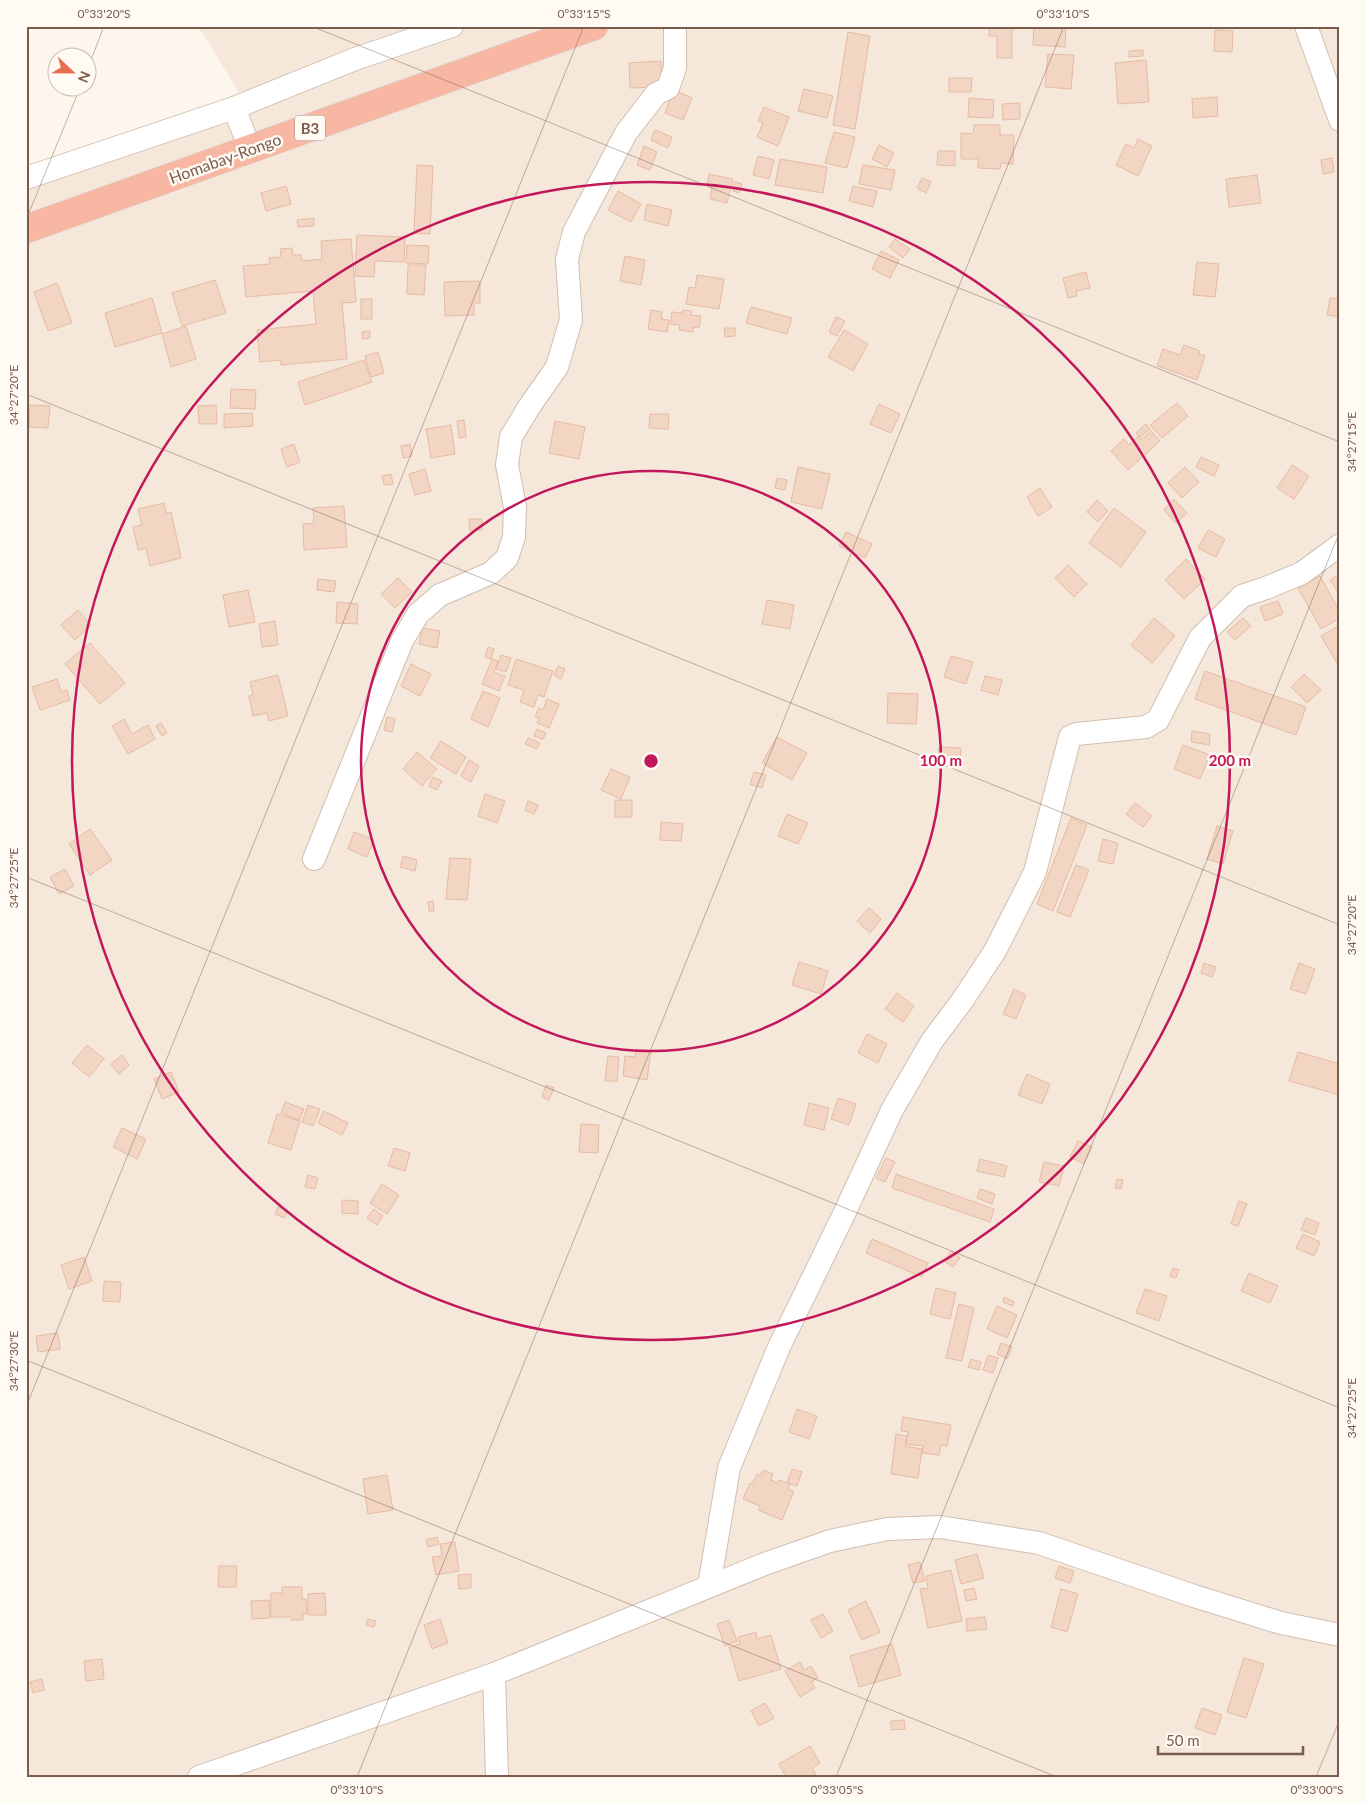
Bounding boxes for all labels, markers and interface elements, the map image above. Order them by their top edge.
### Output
text: 0°33'20"S [77,6,131,21]
text: 0°33'15"S [557,6,611,21]
text: 0°33'10"S [1036,6,1090,21]
north arrow [48,48,98,98]
text: N [75,69,94,85]
road number: B3 [295,116,325,140]
street label: Homabay-Rongo [166,129,284,187]
text: 34°27'20"E [6,365,21,425]
text: 34°27'15"E [1344,412,1359,472]
text: 100 m [920,751,962,769]
text: 200 m [1209,751,1251,769]
centre of rings [642,752,660,770]
text: 34°27'25"E [6,848,21,908]
text: 34°27'20"E [1344,895,1359,955]
text: 34°27'30"E [6,1331,21,1391]
text: 34°27'25"E [1344,1378,1359,1438]
scale bar [1158,1723,1304,1755]
text: 50 m [1166,1731,1200,1749]
text: 0°33'10"S [330,1782,384,1797]
text: 0°33'05"S [810,1782,864,1797]
text: 0°33'00"S [1290,1782,1344,1797]

